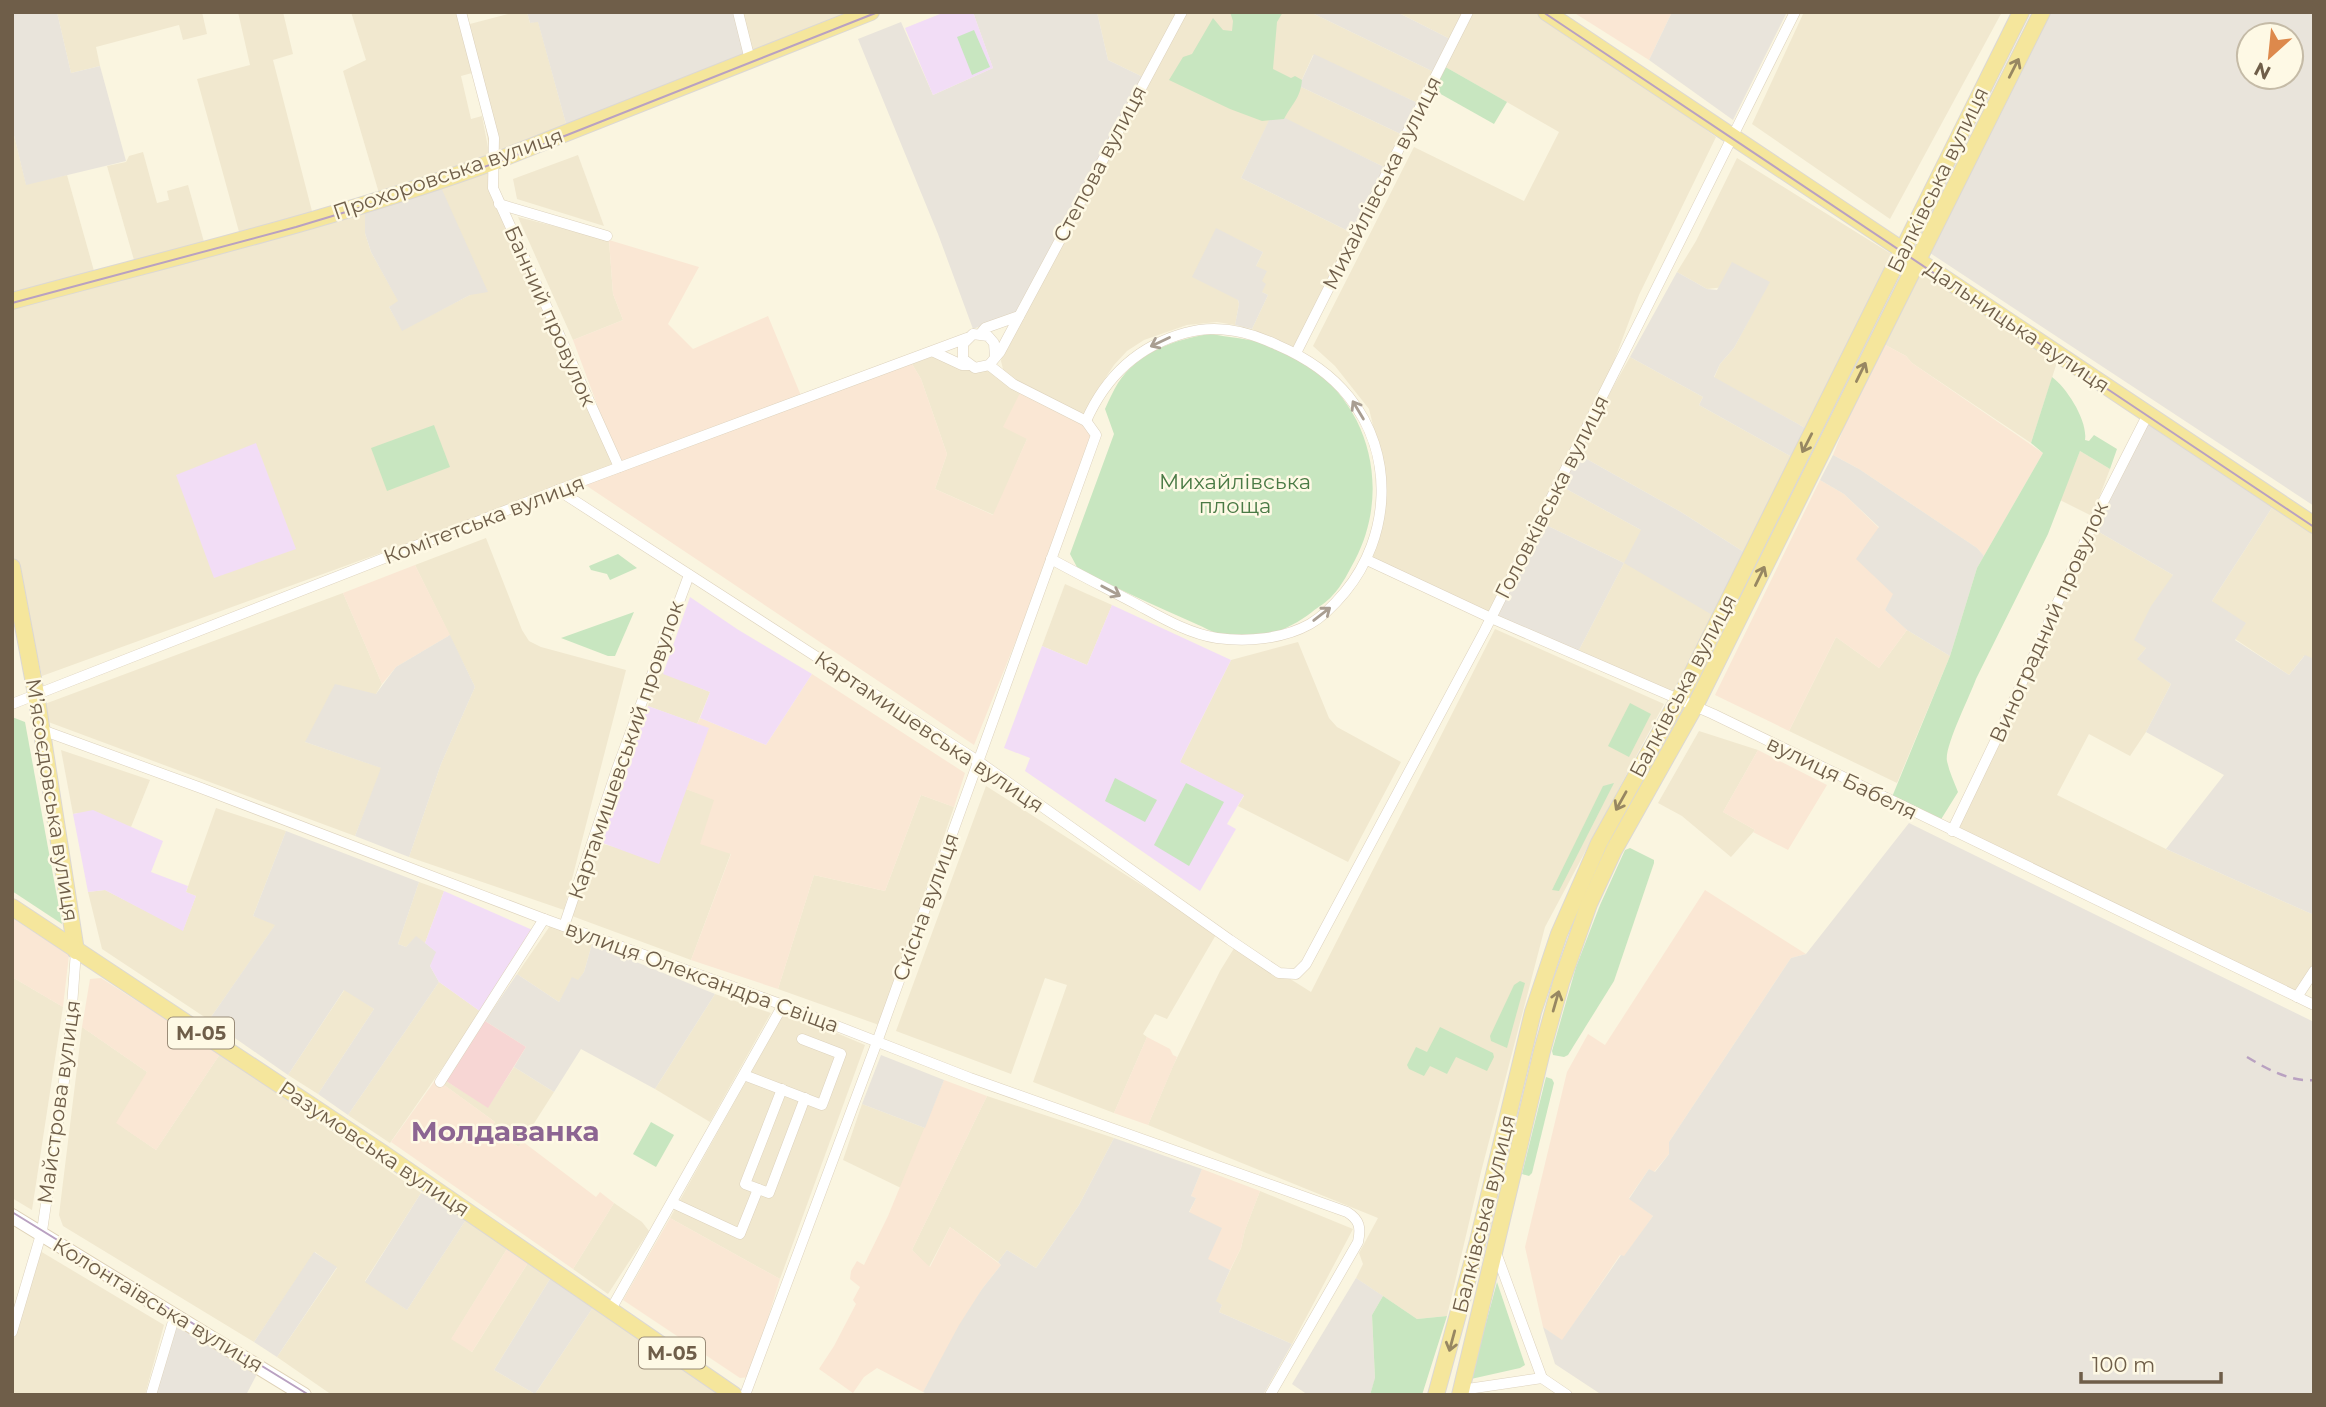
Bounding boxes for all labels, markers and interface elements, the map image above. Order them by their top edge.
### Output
north arrow [2235,21,2305,91]
text: N [2250,57,2275,84]
one-way arrow [2008,58,2022,79]
street label: Михайлівська вулиця [1317,72,1446,294]
street label: Степова вулиця [1048,81,1151,246]
street label: Балківська вулиця [1882,83,1993,277]
street label: Прохоровська вулиця [330,122,566,225]
street label: Банний провулок [499,222,602,410]
street label: Дальницька вулиця [1920,255,2114,398]
one-way arrow [1150,336,1172,349]
one-way arrow [1855,362,1869,383]
street label: Головківська вулиця [1489,391,1614,603]
one-way arrow [1350,401,1364,421]
one-way arrow [1800,432,1814,453]
park label: Михайлівська площа [1159,469,1311,518]
street label: Комітетська вулиця [380,470,588,569]
street label: Виноградний провулок [1984,497,2113,746]
one-way arrow [1753,566,1767,587]
one-way arrow [1100,585,1121,598]
street label: Балківська вулиця [1624,590,1741,782]
street label: Картамишевський провулок [563,597,688,902]
one-way arrow [1313,607,1331,622]
street label: Картамишевська вулиця [810,645,1049,818]
street label: Мʼясоєдовська вулиця [21,677,84,923]
street label: вулиця Бабеля [1763,730,1922,825]
one-way arrow [1614,791,1628,811]
street label: Cкісна вулиця [887,830,964,984]
street label: вулиця Олександра Свіща [562,915,842,1038]
one-way arrow [1550,990,1563,1012]
street label: Майстрова вулиця [32,998,85,1205]
road number: М-05 [168,1018,234,1049]
street label: Разумовська вулиця [274,1075,474,1222]
street label: Балківська вулиця [1447,1112,1520,1316]
district label: Молдаванка [411,1114,599,1148]
street label: Колонтаївська вулиця [49,1232,268,1377]
one-way arrow [1445,1329,1458,1352]
road number: М-05 [639,1338,705,1368]
scale bar [2081,1340,2221,1384]
text: 100 m [2092,1352,2155,1377]

